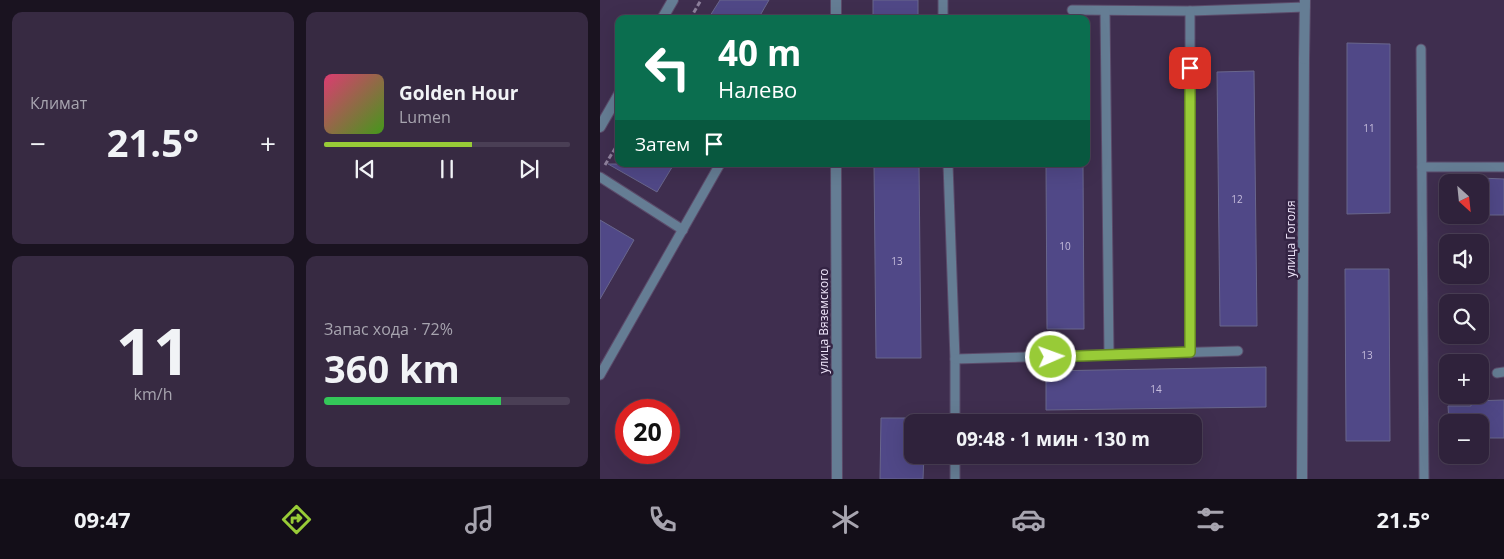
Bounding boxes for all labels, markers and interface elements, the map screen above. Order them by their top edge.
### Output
text: 40 m [718,29,801,76]
icon: left [635,35,700,100]
pin [1169,47,1211,89]
icon: arrive [1176,54,1204,82]
text: Налево [718,74,797,104]
text: Golden Hour [399,80,518,106]
text: Климат [30,92,87,114]
text: Lumen [399,106,451,128]
text: 21.5° [107,116,199,168]
house number: 11 [1363,121,1375,135]
text: − [30,124,46,162]
text: + [260,124,276,162]
icon: arrive [700,130,728,158]
text: Затем [635,131,690,157]
icon: previous [351,155,379,183]
icon: pause [433,155,461,183]
icon: next [515,155,543,183]
north arrow [1439,174,1489,224]
map controls [1439,174,1489,464]
house number: 12 [1231,192,1243,206]
street label: улица Гоголя [1282,200,1299,278]
button: sound [1439,234,1489,284]
house number: 10 [1059,239,1071,253]
house number: 13 [891,254,903,268]
street label: улица Вяземского [815,268,832,374]
button: search [1439,294,1489,344]
text: 11 [116,306,190,394]
text: Запас хода · 72% [324,318,453,340]
position arrow [1024,330,1076,382]
text: 360 km [324,342,460,394]
house number: 13 [1361,348,1373,362]
button: + [1439,354,1489,404]
house number: 14 [1150,382,1162,396]
text: km/h [134,383,172,405]
speed limit sign: 20 [615,399,680,464]
button: − [1439,414,1489,464]
text: 09:48 · 1 мин · 130 m [956,426,1150,452]
icon: directions [279,502,314,537]
icon: music [462,502,497,537]
icon: phone [645,502,680,537]
icon: climate [828,502,863,537]
icon: car [1011,502,1046,537]
icon: filters [1193,502,1228,537]
text: 09:47 [74,504,131,534]
text: 21.5° [1376,504,1430,534]

